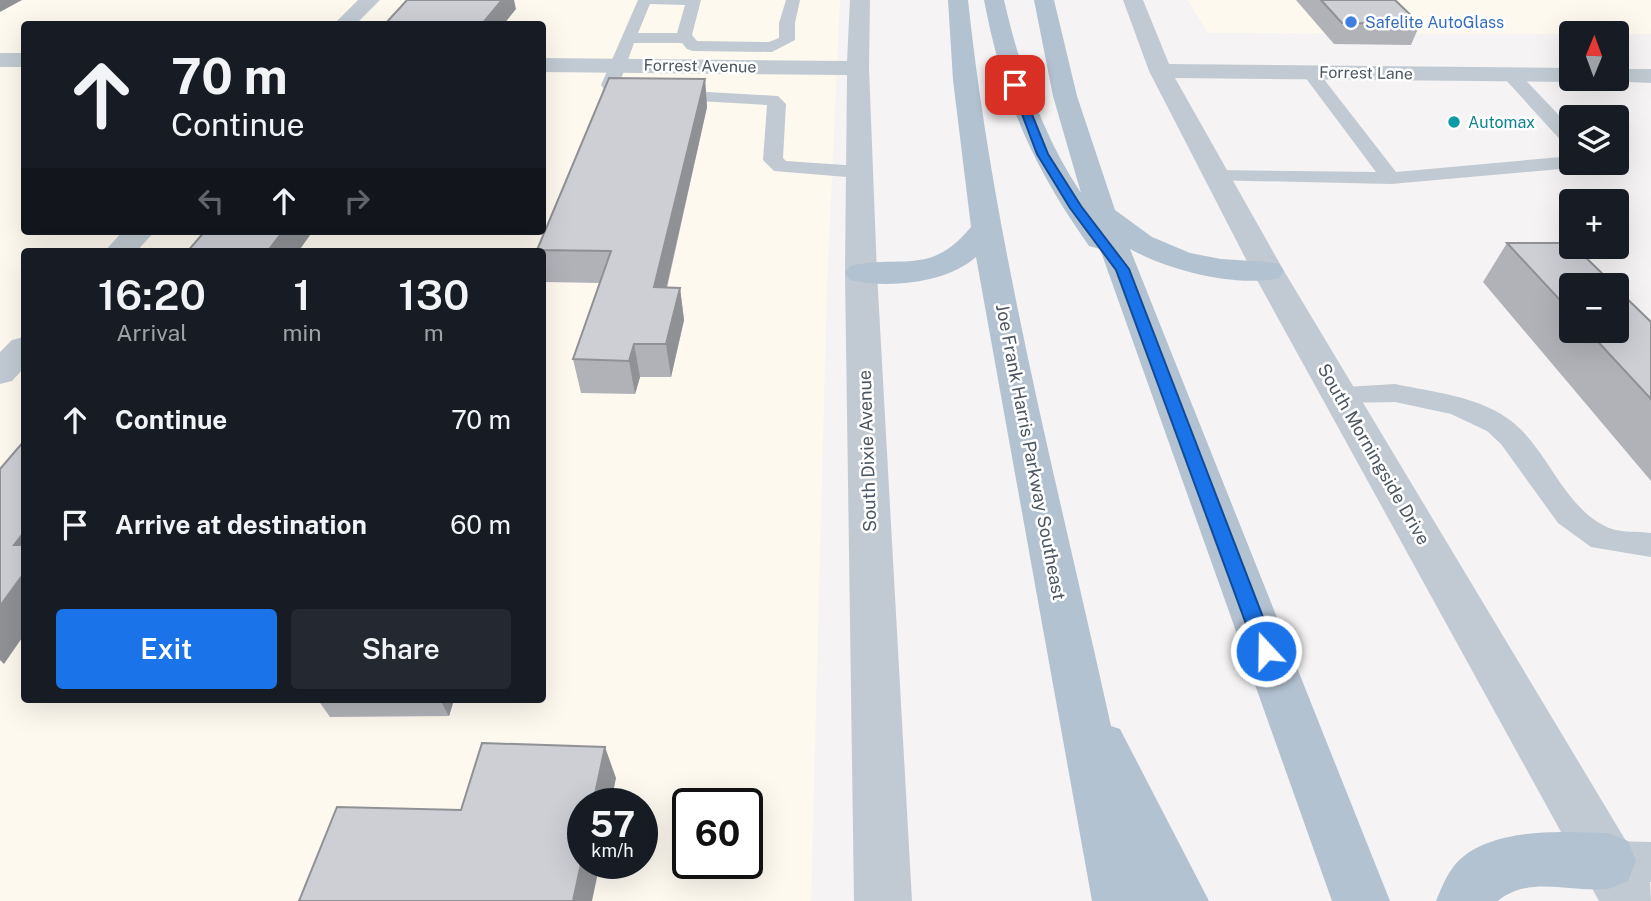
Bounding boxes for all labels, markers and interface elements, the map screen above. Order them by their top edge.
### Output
place label: Safelite AutoGlass [1365,13,1504,32]
marker: Safelite AutoGlass [1343,14,1359,30]
north arrow [1559,21,1629,91]
map controls [1559,21,1629,343]
text: 70 m [171,47,288,105]
icon: ahead [56,49,147,140]
pin [985,55,1045,115]
street label: Forrest Avenue [643,56,757,76]
street label: Forrest Lane [1319,63,1413,83]
icon: arrive [996,66,1034,104]
button: layers [1559,105,1629,175]
text: Continue [171,106,305,143]
place label: Automax [1468,113,1535,132]
marker: Automax [1446,114,1462,130]
icon: left [192,182,230,220]
icon: ahead [265,182,303,220]
icon: right [338,182,376,220]
button: + [1559,189,1629,259]
text: 16:20 [98,270,206,319]
text: 1 [293,270,311,319]
text: 130 [398,270,469,319]
button: − [1559,273,1629,343]
street label: Joe Frank Harris Parkway Southeast [992,302,1070,602]
text: Arrival [116,319,187,346]
text: min [283,319,322,346]
text: m [424,319,444,346]
street label: South Morningside Drive [1314,360,1434,548]
street label: South Dixie Avenue [854,370,880,532]
icon: ahead [56,401,94,439]
text: Continue [115,404,227,435]
text: 70 m [451,404,511,435]
icon: arrive [56,506,94,544]
text: Arrive at destination [115,509,367,540]
text: 60 m [450,509,511,540]
button: Exit [56,609,277,689]
button: Share [291,609,511,689]
position arrow [1229,614,1303,688]
speed limit sign: 60 [672,788,763,879]
text: 57 [590,804,635,845]
text: km/h [591,840,634,861]

